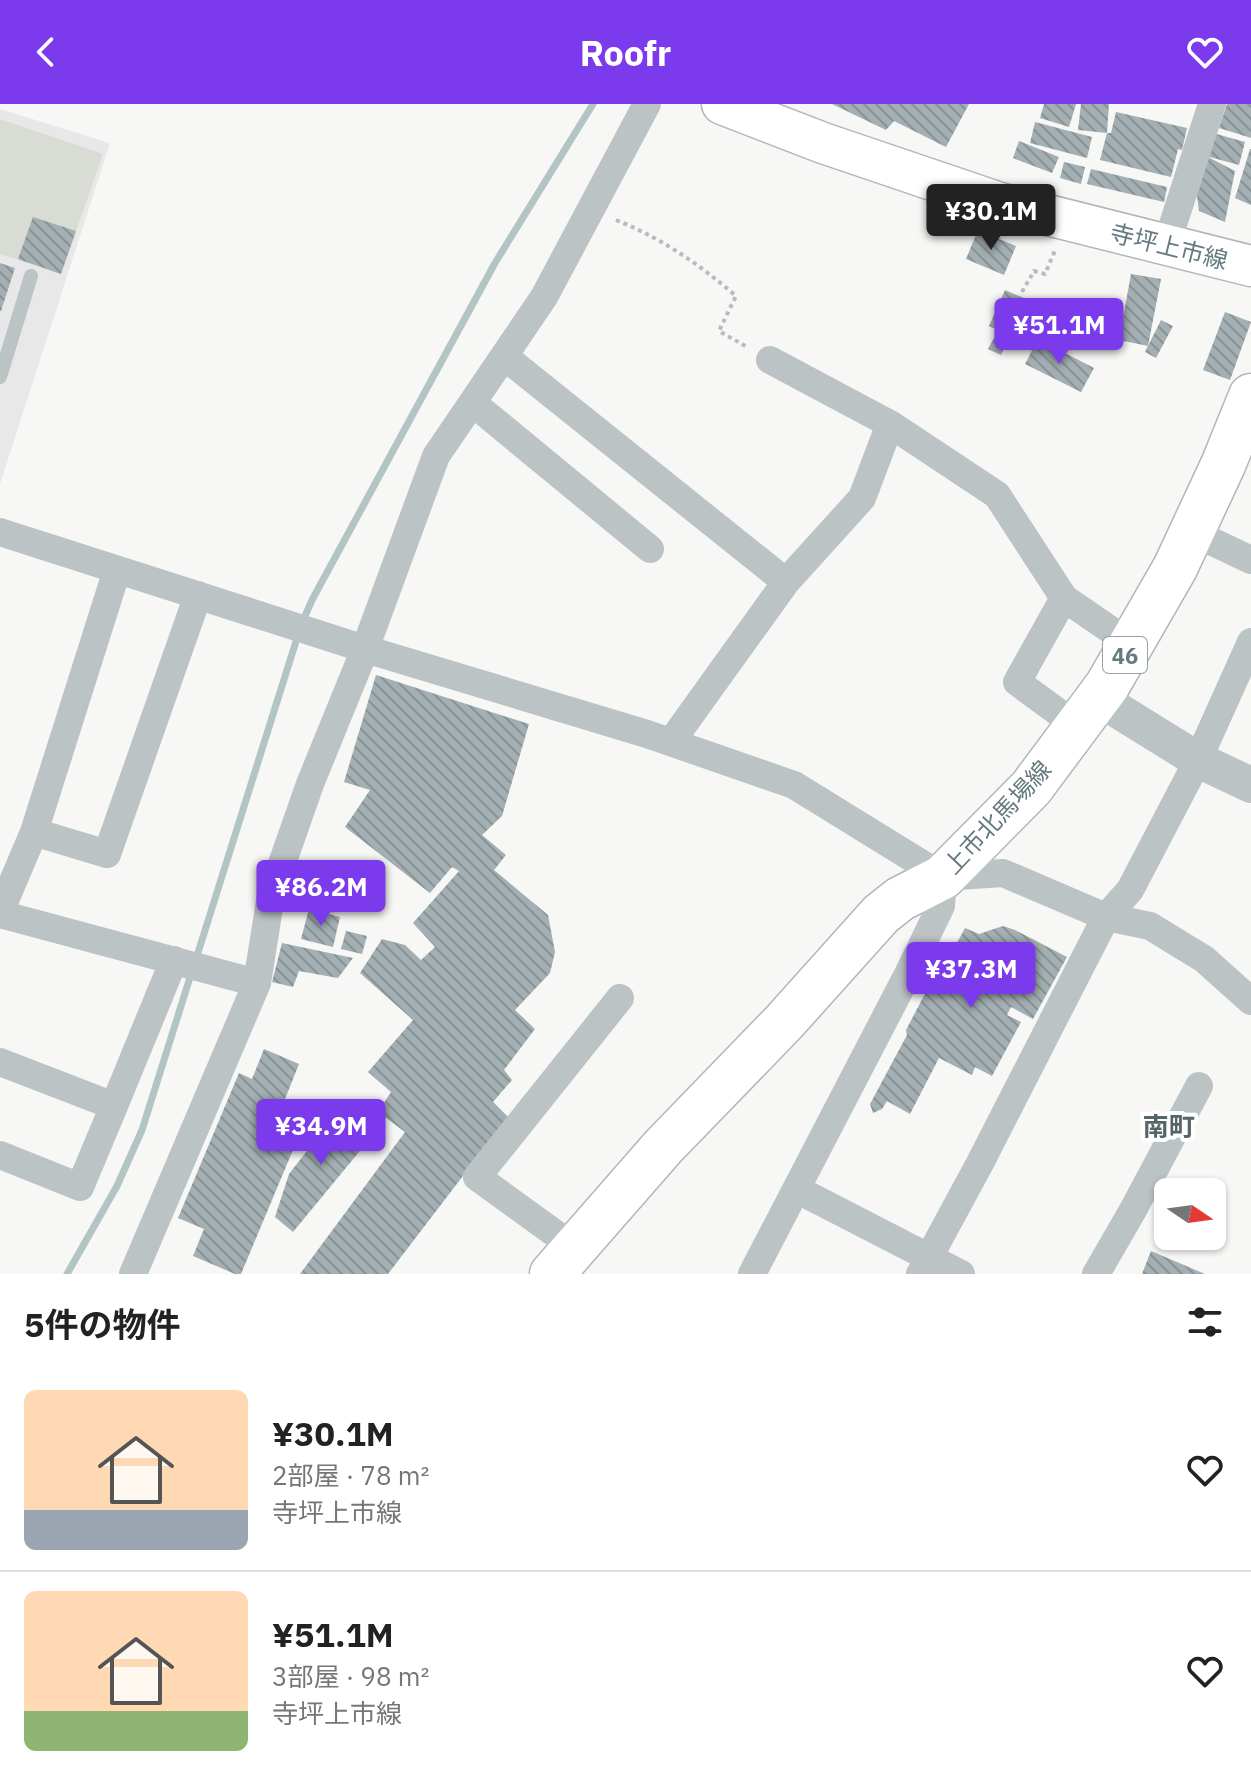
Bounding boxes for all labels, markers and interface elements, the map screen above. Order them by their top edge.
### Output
text: Roofr [580,29,671,76]
icon: back [24,30,68,74]
icon: heart [1183,30,1227,74]
pin: ¥30.1M [926,184,1056,252]
text: ¥30.1M [944,193,1038,227]
street label: 寺坪上市線 [1107,216,1231,276]
pin: ¥51.1M [994,298,1124,366]
text: ¥51.1M [1012,307,1106,341]
road number: 46 [1103,637,1147,673]
street label: 上市北馬場線 [936,753,1058,881]
pin: ¥86.2M [256,860,386,928]
text: ¥86.2M [274,869,368,903]
pin: ¥37.3M [906,942,1036,1010]
text: ¥37.3M [924,951,1018,985]
pin: ¥34.9M [256,1099,386,1167]
text: ¥34.9M [274,1108,368,1142]
district label: 南町 [1143,1109,1195,1143]
north arrow [1154,1178,1226,1250]
map controls [1154,1178,1226,1250]
icon: filters [1183,1300,1227,1344]
text: 5件の物件 [24,1302,180,1346]
text: ¥30.1M [272,1411,394,1455]
icon: home [88,1422,184,1518]
icon: heart [1183,1448,1227,1492]
text: 2部屋 · 78 m² [272,1458,429,1492]
text: 寺坪上市線 [272,1495,402,1529]
text: ¥51.1M [272,1612,394,1656]
icon: home [88,1623,184,1719]
icon: heart [1183,1649,1227,1693]
text: 3部屋 · 98 m² [272,1659,429,1693]
text: 寺坪上市線 [272,1696,402,1730]

